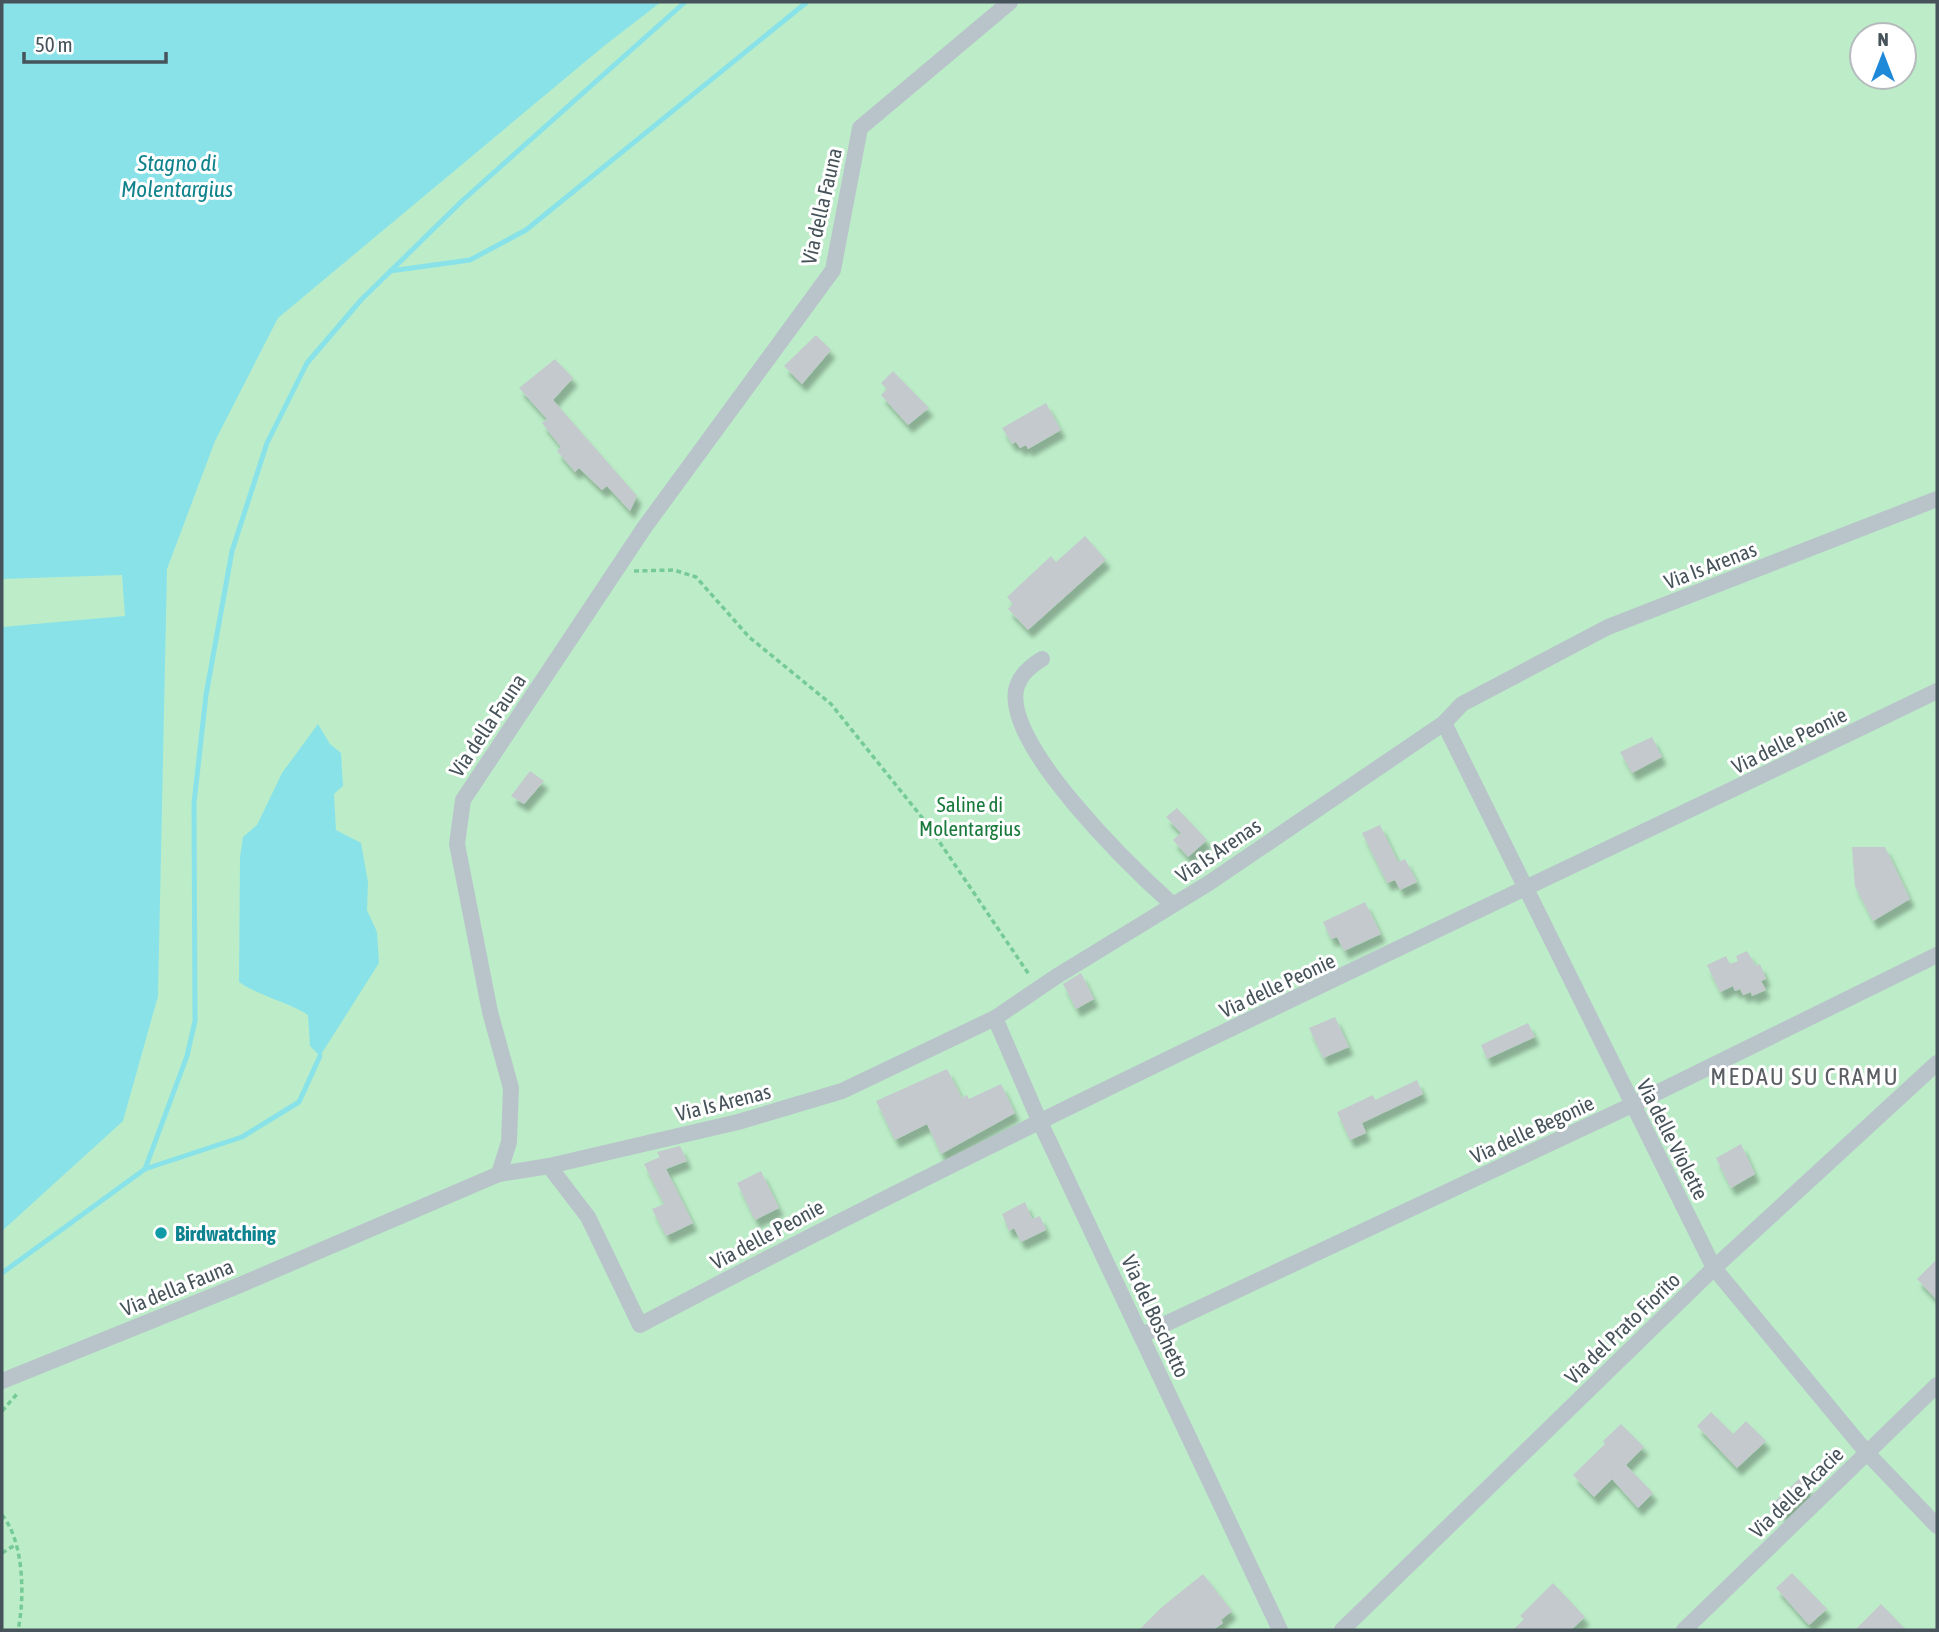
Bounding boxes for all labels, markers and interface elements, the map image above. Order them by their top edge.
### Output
scale bar [24,21,166,65]
north arrow [1848,21,1918,91]
text: N [1877,28,1889,50]
text: 50 m [35,32,73,56]
street label: Via della Fauna [796,145,846,267]
water label: Stagno di Molentargius [121,150,233,202]
street label: Via Is Arenas [1661,536,1759,594]
street label: Via della Fauna [444,669,530,781]
street label: Via delle Peonie [1728,702,1850,778]
park label: Saline di Molentargius [919,792,1021,840]
street label: Via Is Arenas [1171,813,1265,887]
street label: Via delle Peonie [1216,948,1338,1022]
district label: MEDAU SU CRAMU [1710,1063,1900,1090]
street label: Via delle Violette [1632,1075,1714,1203]
street label: Via Is Arenas [673,1079,773,1125]
street label: Via delle Begonie [1467,1090,1597,1168]
street label: Via delle Peonie [706,1194,828,1274]
place label: Birdwatching [175,1221,277,1245]
marker: Birdwatching [153,1225,169,1241]
street label: Via del Boschetto [1117,1251,1195,1381]
street label: Via della Fauna [117,1254,237,1320]
street label: Via del Prato Fiorito [1560,1267,1684,1389]
street label: Via delle Acacie [1744,1441,1848,1543]

